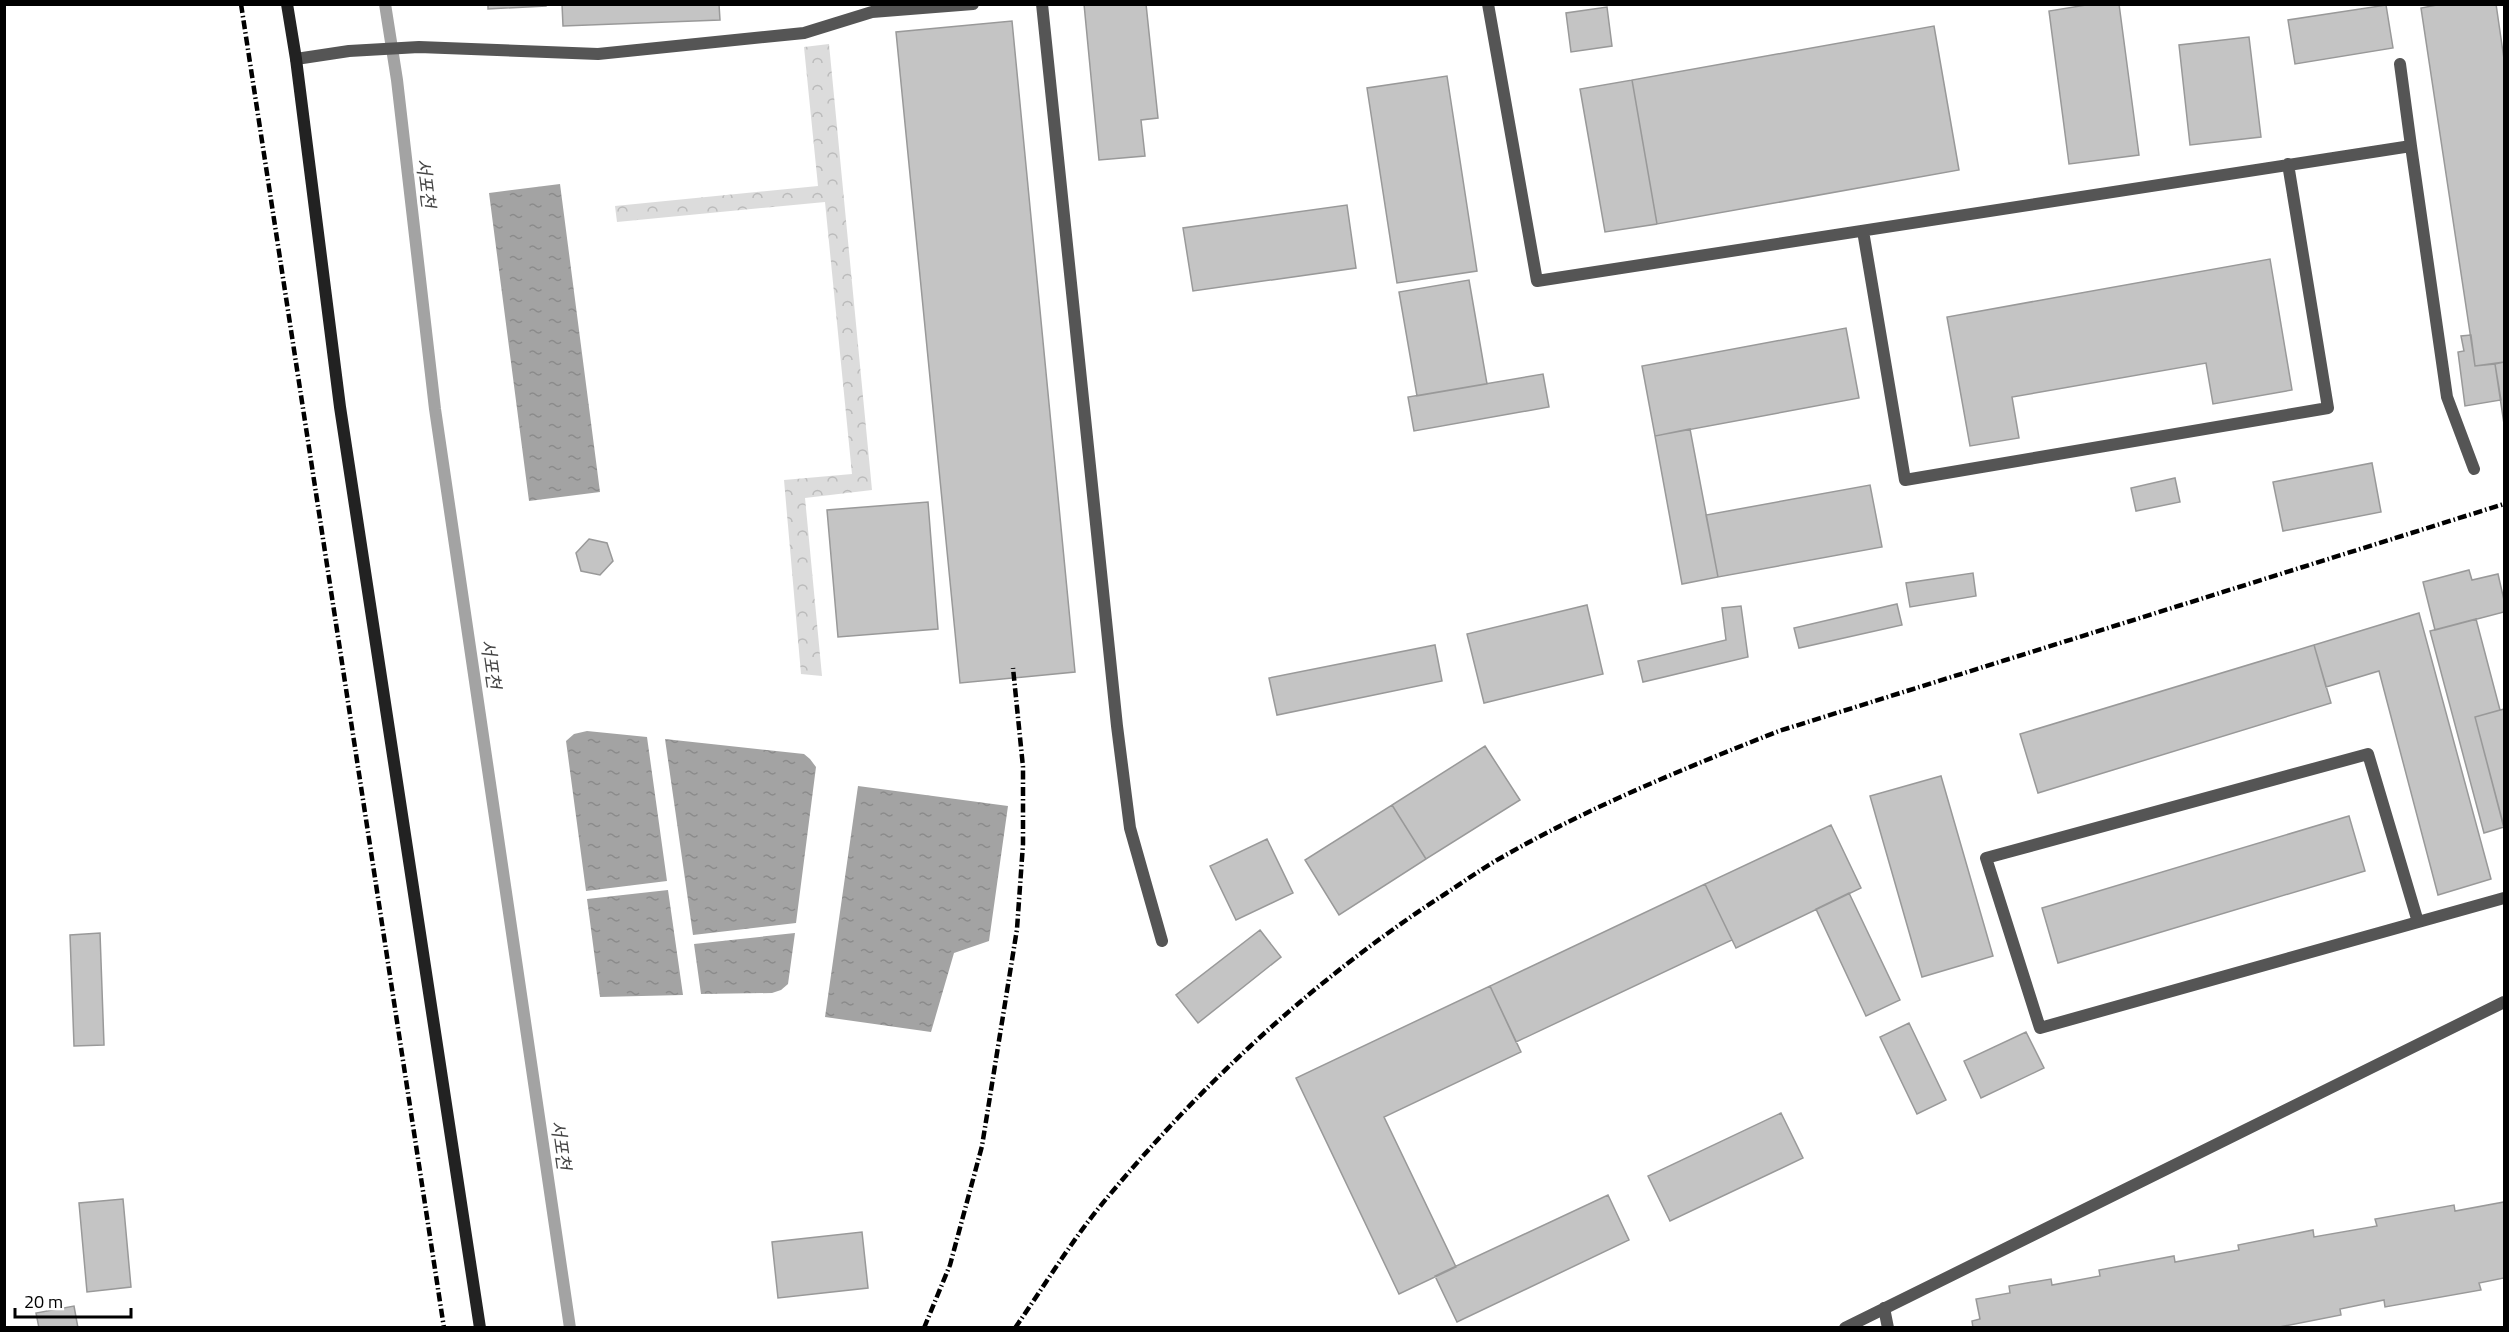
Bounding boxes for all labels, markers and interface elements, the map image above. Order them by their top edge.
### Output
water label: 서포천 [410,157,443,212]
water label: 서포천 [474,638,508,693]
water label: 서포천 [544,1119,578,1174]
scale bar [15,1281,130,1319]
text: 20 m [24,1288,63,1315]

